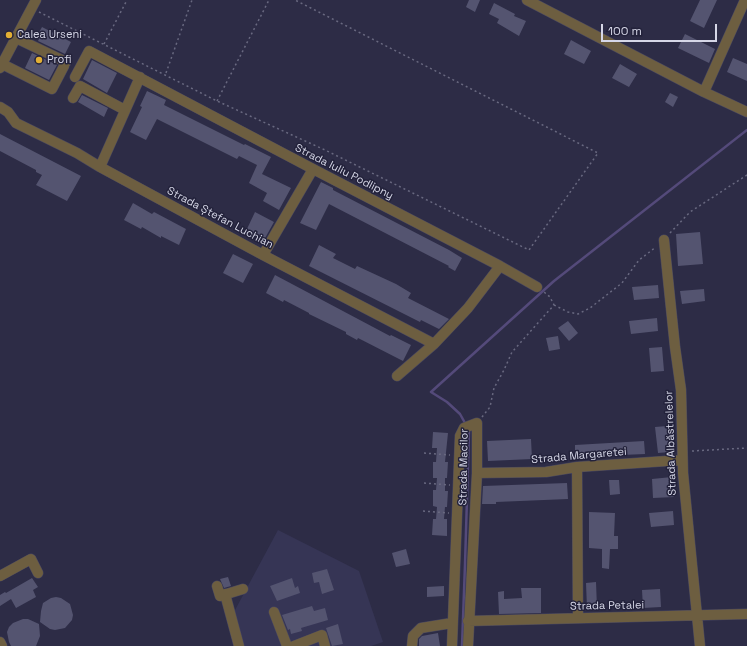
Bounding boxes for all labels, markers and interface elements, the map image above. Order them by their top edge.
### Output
scale bar [603,16,719,42]
text: 100 m [608,23,642,39]
place label: Calea Urseni [17,28,82,42]
marker: Calea Urseni [4,30,14,40]
place label: Profi [47,53,71,67]
marker: Profi [34,55,44,65]
street label: Strada Iuliu Podlipny [293,141,395,203]
street label: Strada Ștefan Luchian [165,184,275,252]
street label: Strada Albăstrelelor [663,390,679,496]
street label: Strada Macilor [457,429,471,505]
street label: Strada Margaretei [531,445,627,467]
street label: Strada Petalei [570,599,644,613]

